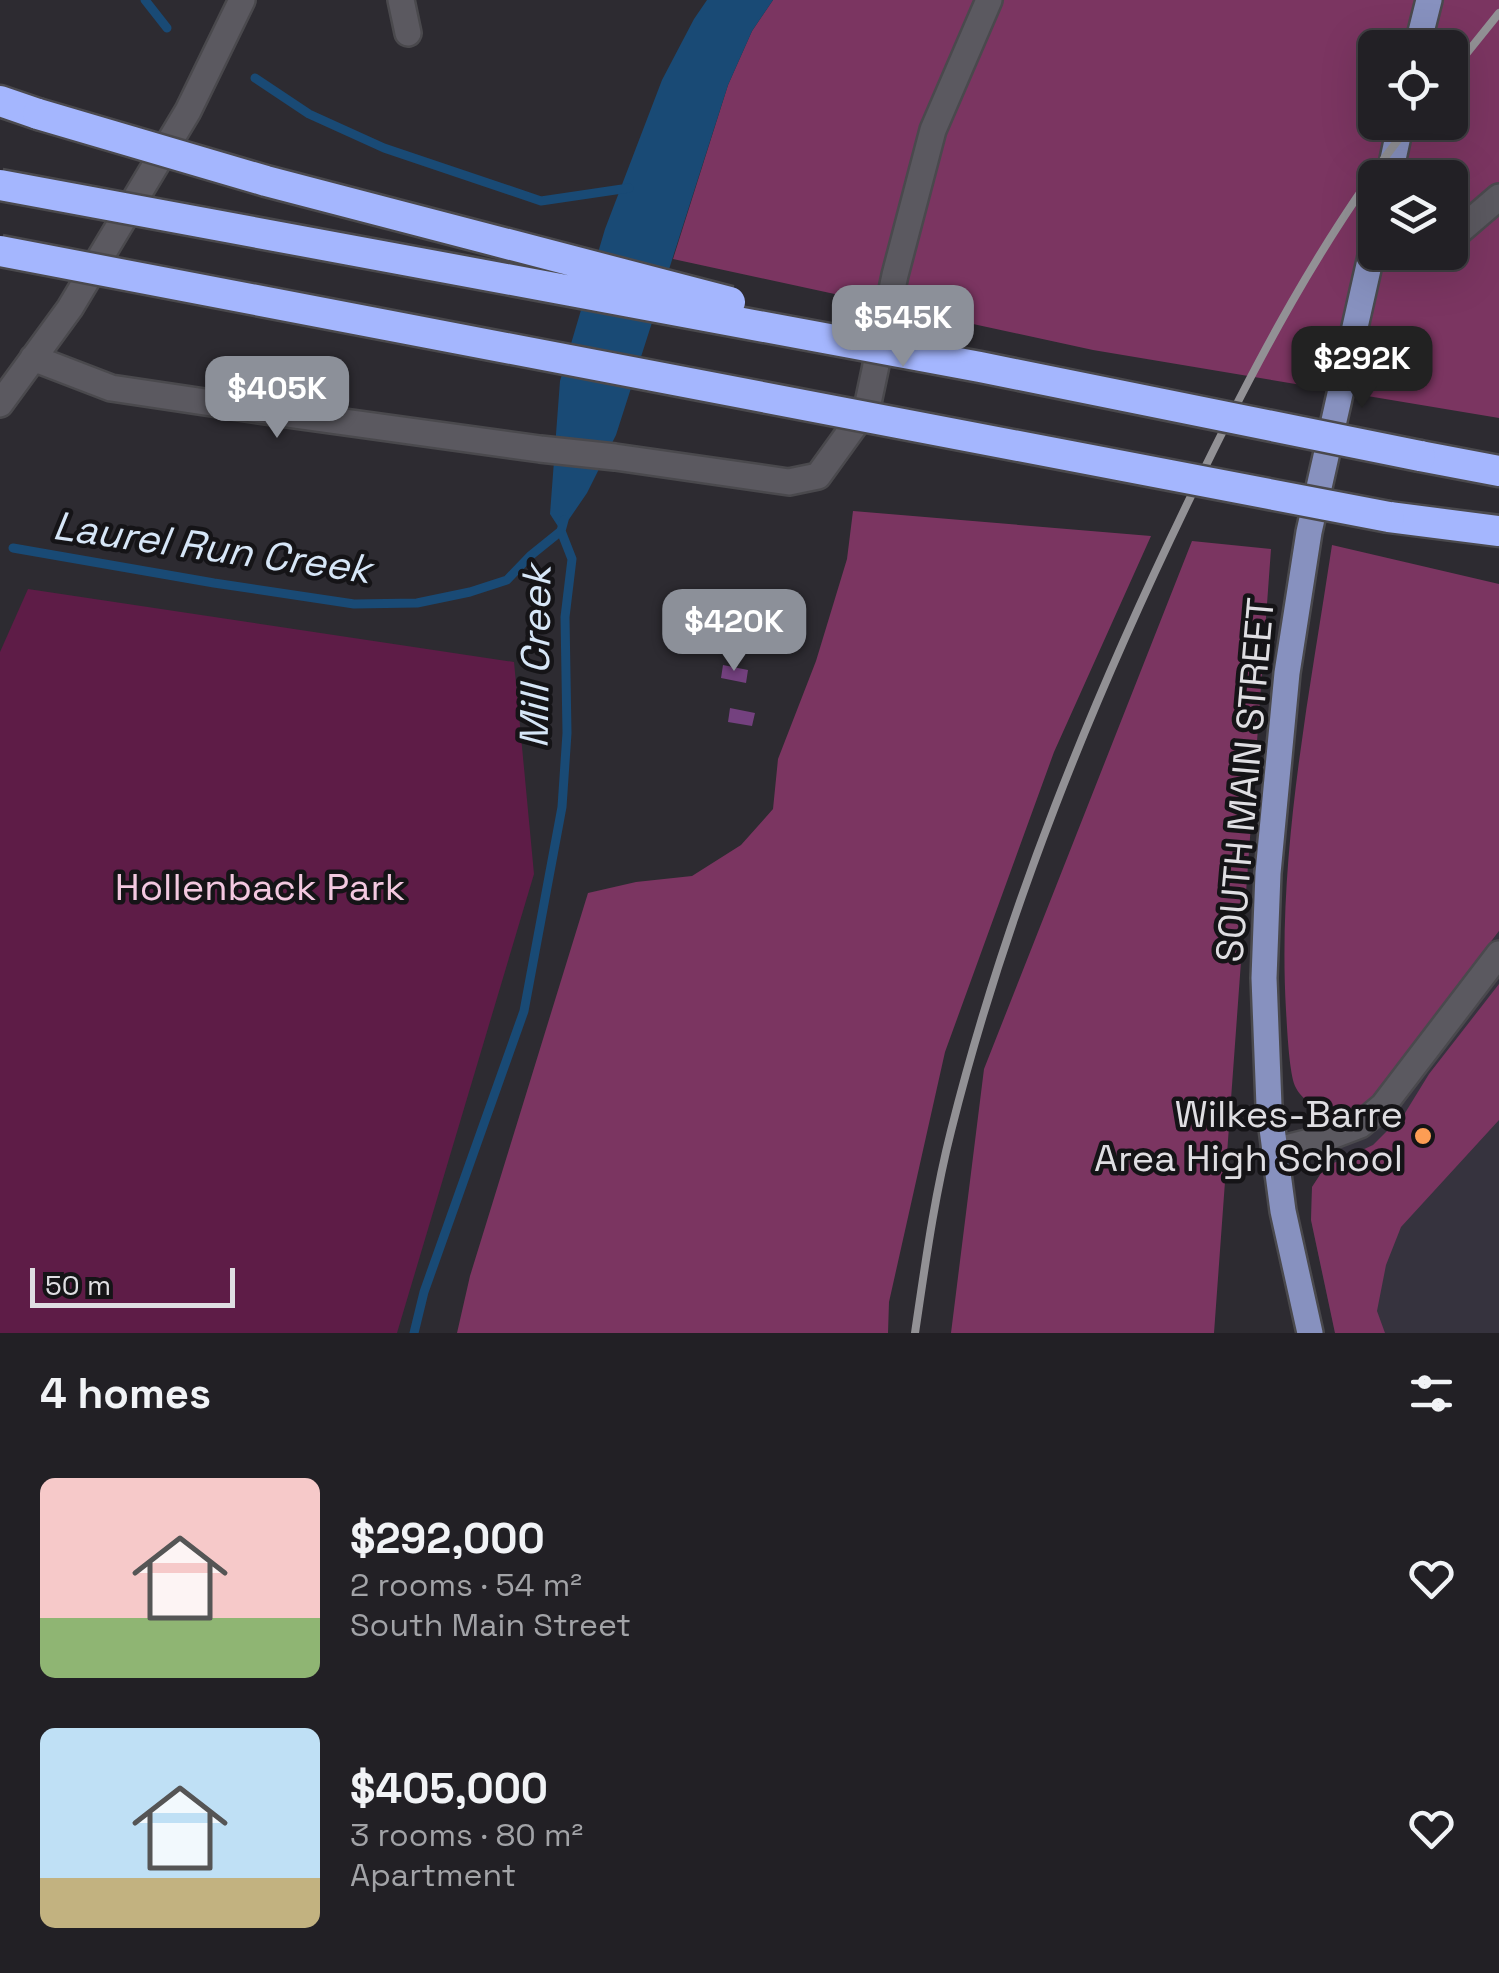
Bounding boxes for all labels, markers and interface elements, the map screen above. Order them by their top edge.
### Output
map controls [1358,30,1468,270]
button: locate [1358,30,1468,140]
button: layers [1358,160,1468,270]
pin: $545K [833,285,973,370]
text: $545K [854,297,952,337]
pin: $292K [1292,326,1432,411]
text: $292K [1313,338,1411,378]
pin: $405K [207,356,347,441]
text: $405K [227,368,327,408]
water label: Laurel Run Creek [50,500,379,596]
water label: Mill Creek [508,561,563,749]
pin: $420K [664,589,804,674]
street label: SOUTH MAIN STREET [1205,596,1285,964]
text: $420K [684,601,784,641]
park label: Hollenback Park [115,863,405,911]
place label: Wilkes-Barre Area High School [1094,1090,1403,1182]
marker: Wilkes-Barre Area High School [1412,1125,1434,1147]
scale bar [30,1263,235,1308]
text: 50 m [45,1267,111,1303]
icon: filters [1404,1366,1459,1421]
text: 4 homes [40,1367,211,1420]
text: $292,000 [350,1512,545,1565]
icon: home [120,1518,240,1638]
icon: heart [1404,1551,1459,1606]
text: 2 rooms · 54 m² [350,1565,582,1605]
text: South Main Street [350,1605,631,1645]
text: $405,000 [350,1762,548,1815]
icon: home [120,1768,240,1888]
icon: heart [1404,1801,1459,1856]
text: 3 rooms · 80 m² [350,1815,583,1855]
text: Apartment [350,1855,516,1895]

